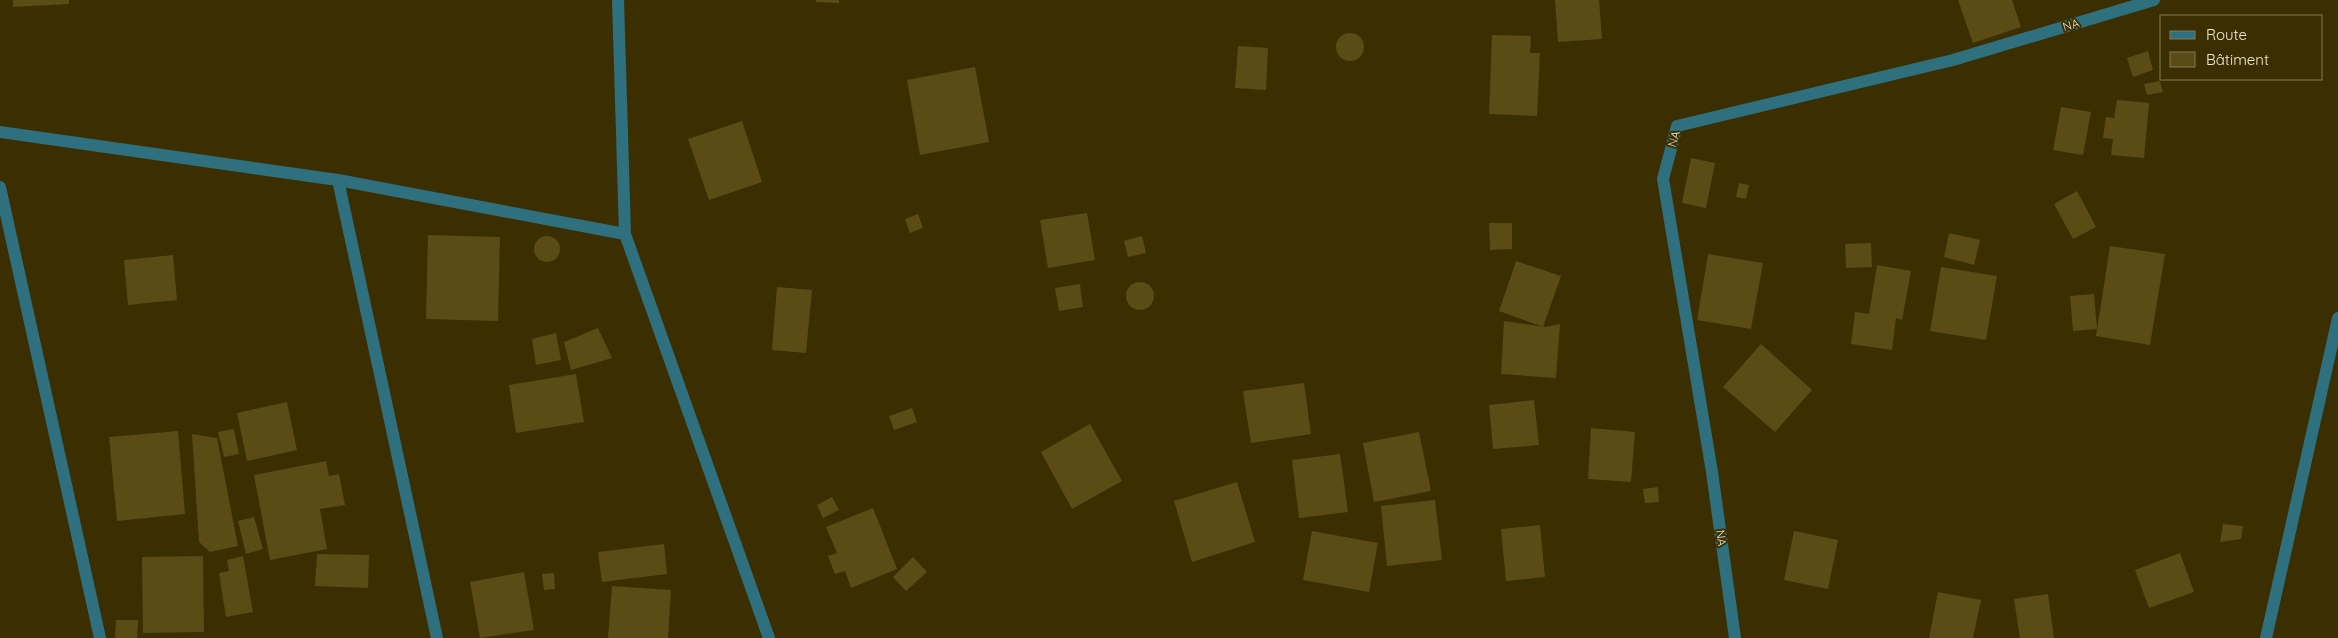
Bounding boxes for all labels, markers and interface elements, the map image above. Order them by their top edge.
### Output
street label: NA [2061,15,2081,34]
legend [2160,15,2323,80]
text: Route [2206,25,2247,44]
text: Bâtiment [2206,50,2269,69]
street label: NA [1664,129,1683,149]
street label: NA [1713,529,1730,547]

